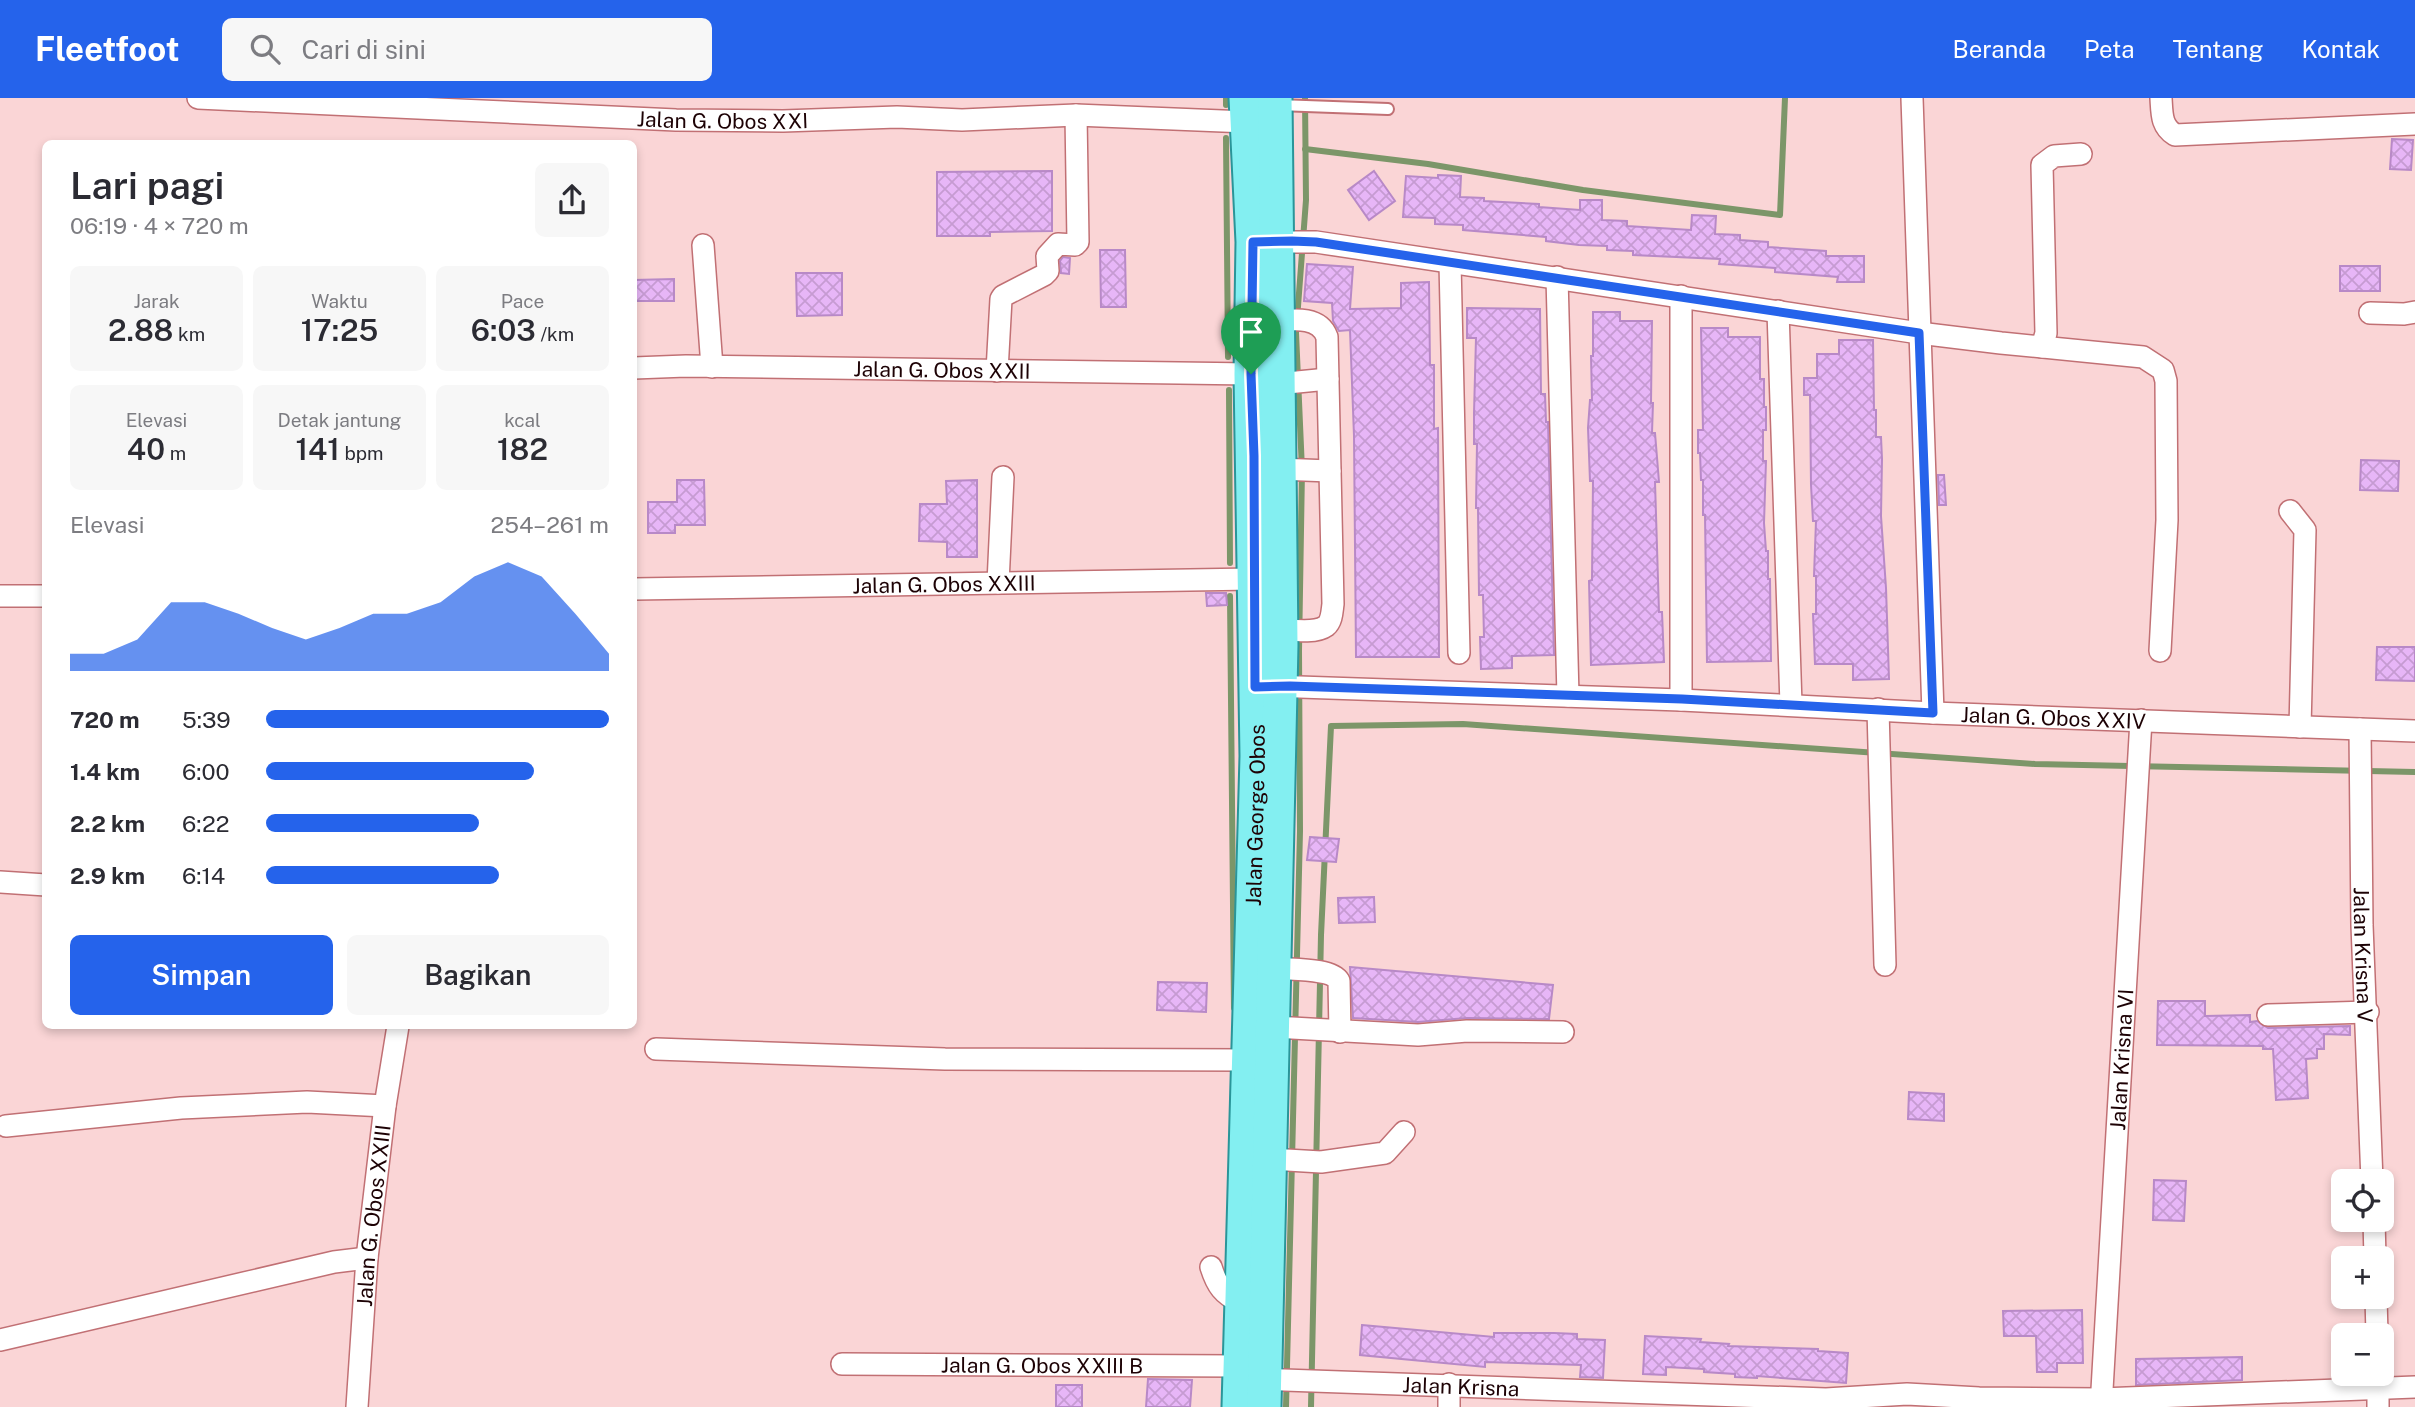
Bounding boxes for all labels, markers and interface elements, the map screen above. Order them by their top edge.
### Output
search box [222,18,712,81]
text: Fleetfoot [35,30,180,68]
icon: search [246,30,284,68]
text: Cari di sini [302,34,426,65]
text: Beranda [1952,35,2046,63]
text: Peta [2084,35,2135,63]
text: Tentang [2173,35,2263,63]
text: Kontak [2301,35,2380,63]
street label: Jalan G. Obos XXI [636,106,809,134]
text: Lari pagi [70,163,224,208]
button: share [535,163,609,237]
text: 06:19 · 4 × 720 m [70,212,249,239]
text: Jarak [133,290,180,312]
text: Waktu [311,290,368,312]
text: Pace [501,290,544,312]
pin [1221,302,1281,374]
text: 2.88 [108,312,173,348]
text: 17:25 [301,312,378,348]
text: 6:03 [471,312,536,348]
icon: arrive [1232,313,1270,351]
text: km [173,323,205,345]
text: /km [536,323,574,345]
street label: Jalan G. Obos XXII [853,356,1031,383]
text: Elevasi [126,409,187,431]
text: Detak jantung [278,409,401,431]
text: kcal [504,409,541,431]
text: 40 [127,431,165,467]
text: 141 [295,431,340,467]
text: 182 [497,431,548,467]
text: m [165,442,186,464]
text: bpm [340,442,384,464]
text: Elevasi [70,511,144,538]
text: 254–261 m [490,511,609,538]
street label: Jalan G. Obos XXIII [852,570,1036,598]
street label: Jalan G. Obos XXIV [1960,702,2146,733]
text: 720 m [70,706,140,733]
text: 5:39 [182,706,231,733]
street label: Jalan George Obos [1240,724,1270,906]
text: 1.4 km [70,758,140,785]
text: 6:00 [182,758,230,785]
text: 2.2 km [70,810,145,837]
text: 6:22 [182,810,229,837]
text: 2.9 km [70,862,145,889]
text: 6:14 [182,862,225,889]
street label: Jalan Krisna V [2349,887,2378,1023]
button: Simpan [70,935,333,1015]
button: Bagikan [347,935,609,1015]
street label: Jalan Krisna VI [2105,988,2138,1131]
street label: Jalan G. Obos XXIII [351,1123,395,1308]
map controls [2331,1169,2394,1386]
button: locate [2331,1169,2394,1232]
button: + [2331,1246,2394,1309]
button: − [2331,1323,2394,1386]
street label: Jalan G. Obos XXIII B [941,1352,1143,1378]
street label: Jalan Krisna [1402,1372,1520,1401]

